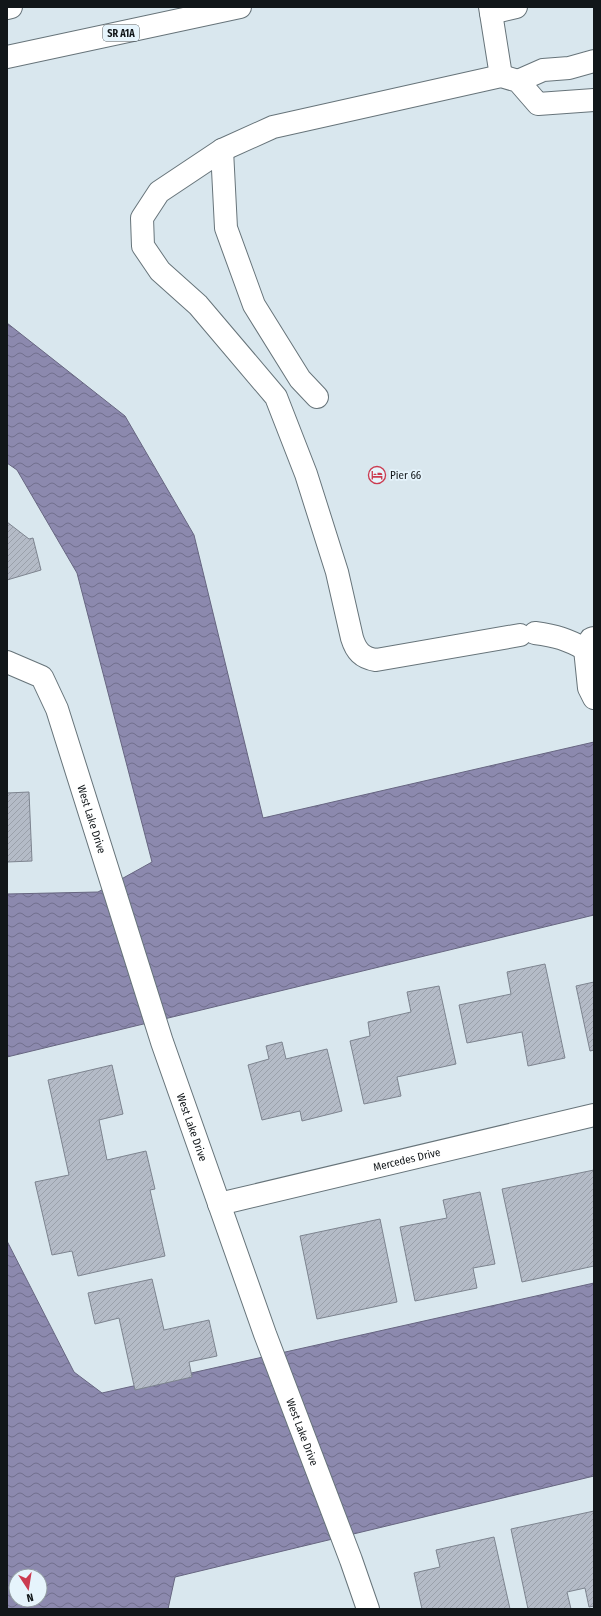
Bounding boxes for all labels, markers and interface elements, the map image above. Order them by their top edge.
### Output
road number: SR A1A [103,25,139,41]
hotel icon: Pier 66 [367,465,387,485]
place label: Pier 66 [390,469,422,482]
street label: West Lake Drive [74,784,108,855]
street label: West Lake Drive [174,1092,210,1163]
street label: Mercedes Drive [372,1146,442,1174]
street label: West Lake Drive [283,1397,321,1468]
north arrow [8,1568,48,1608]
text: N [25,1590,35,1604]

